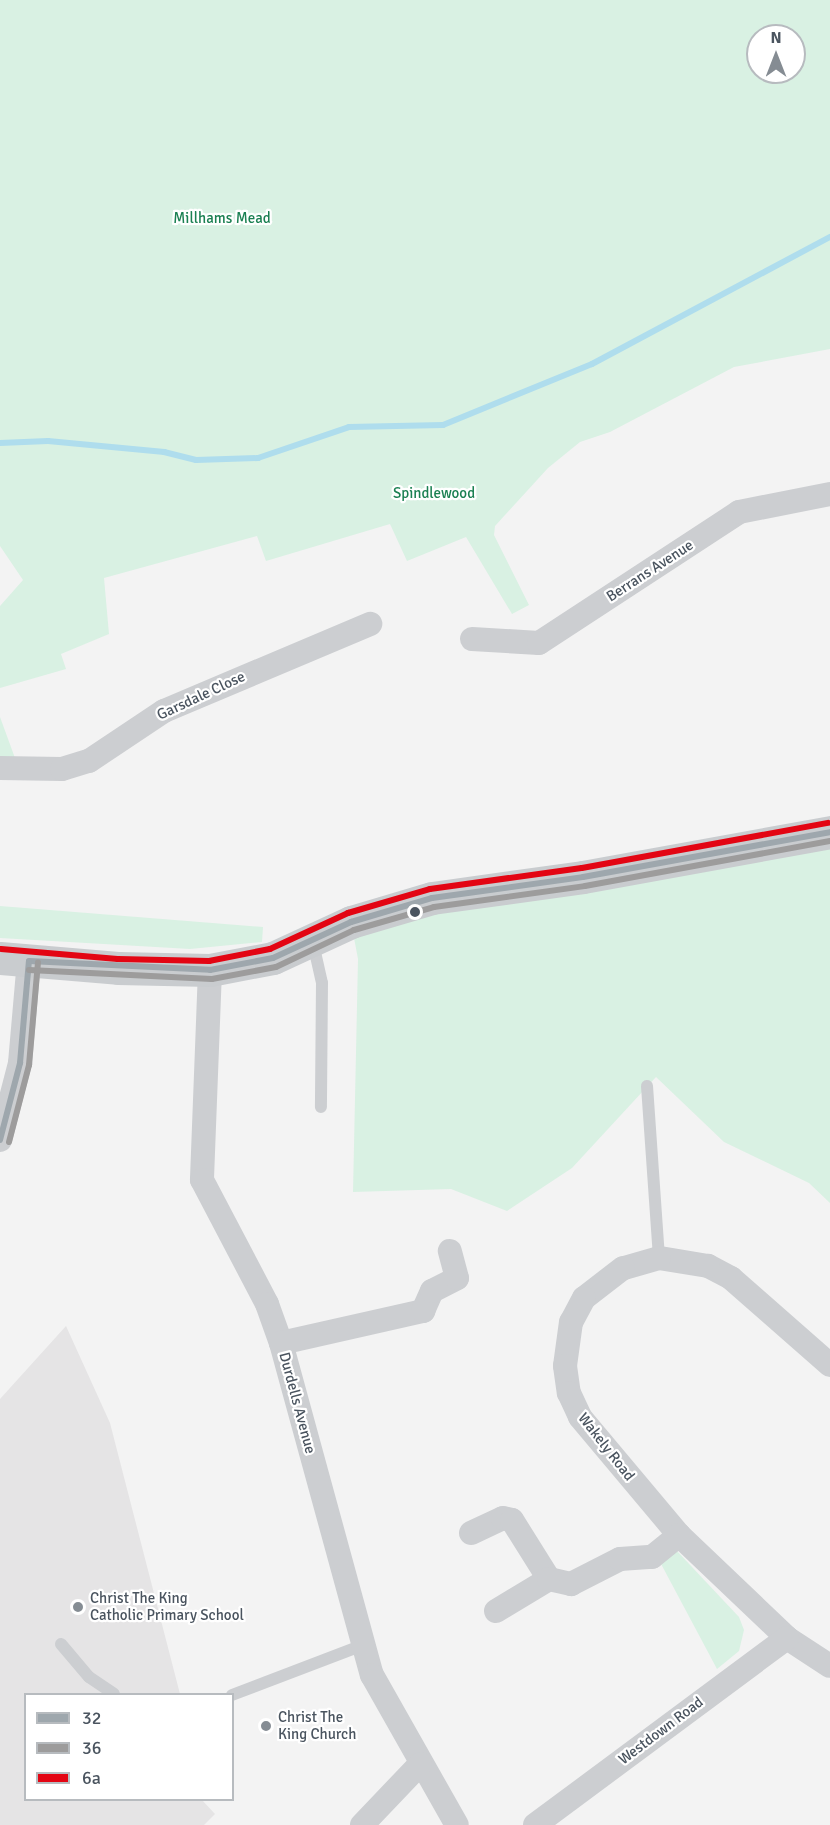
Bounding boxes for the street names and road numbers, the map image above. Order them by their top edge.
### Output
street label: Berrans Avenue [603,536,697,606]
street label: Garsdale Close [154,668,248,724]
street label: Durdells Avenue [275,1350,319,1456]
street label: Wakely Road [574,1409,638,1485]
street label: Westdown Road [615,1693,707,1769]

